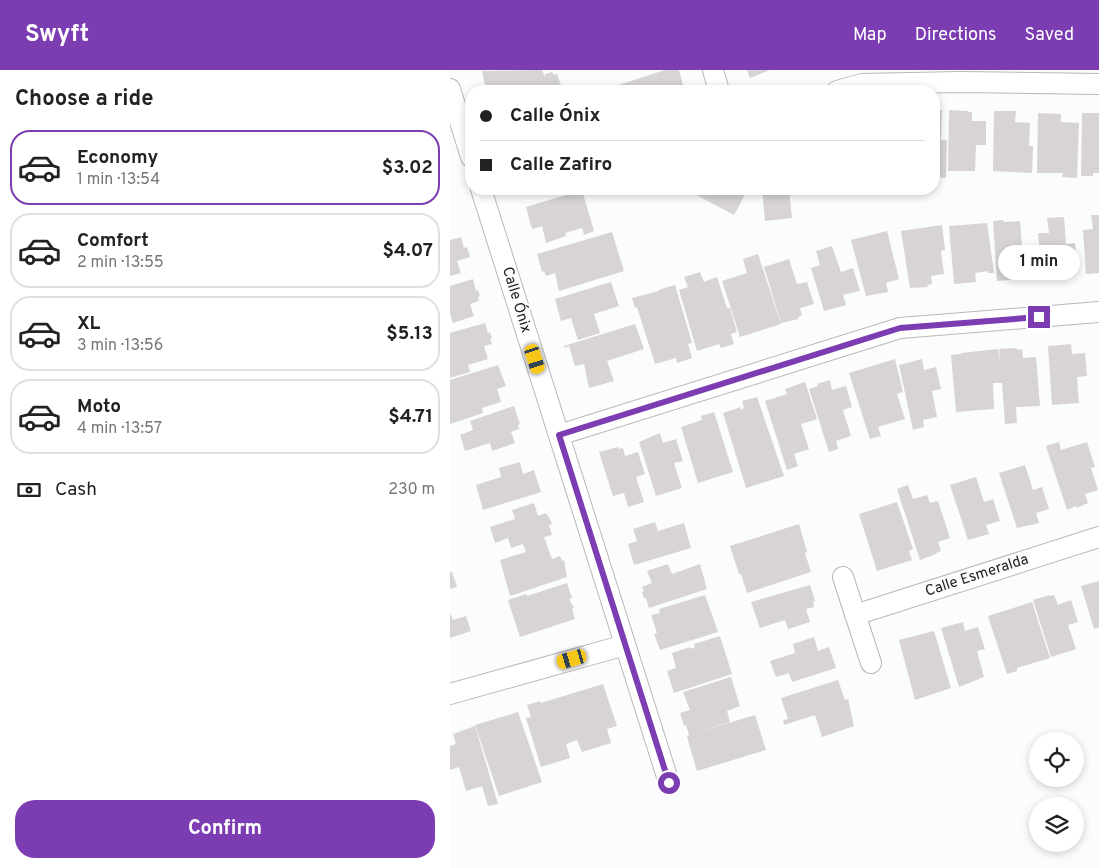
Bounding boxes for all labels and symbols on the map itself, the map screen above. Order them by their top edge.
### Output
callout: 1 min [998,244,1080,280]
street label: Calle Ónix [497,264,537,336]
route end [1028,306,1050,328]
car [523,342,546,376]
street label: Calle Esmeralda [923,550,1031,602]
car [555,648,588,670]
route start [658,772,680,794]

